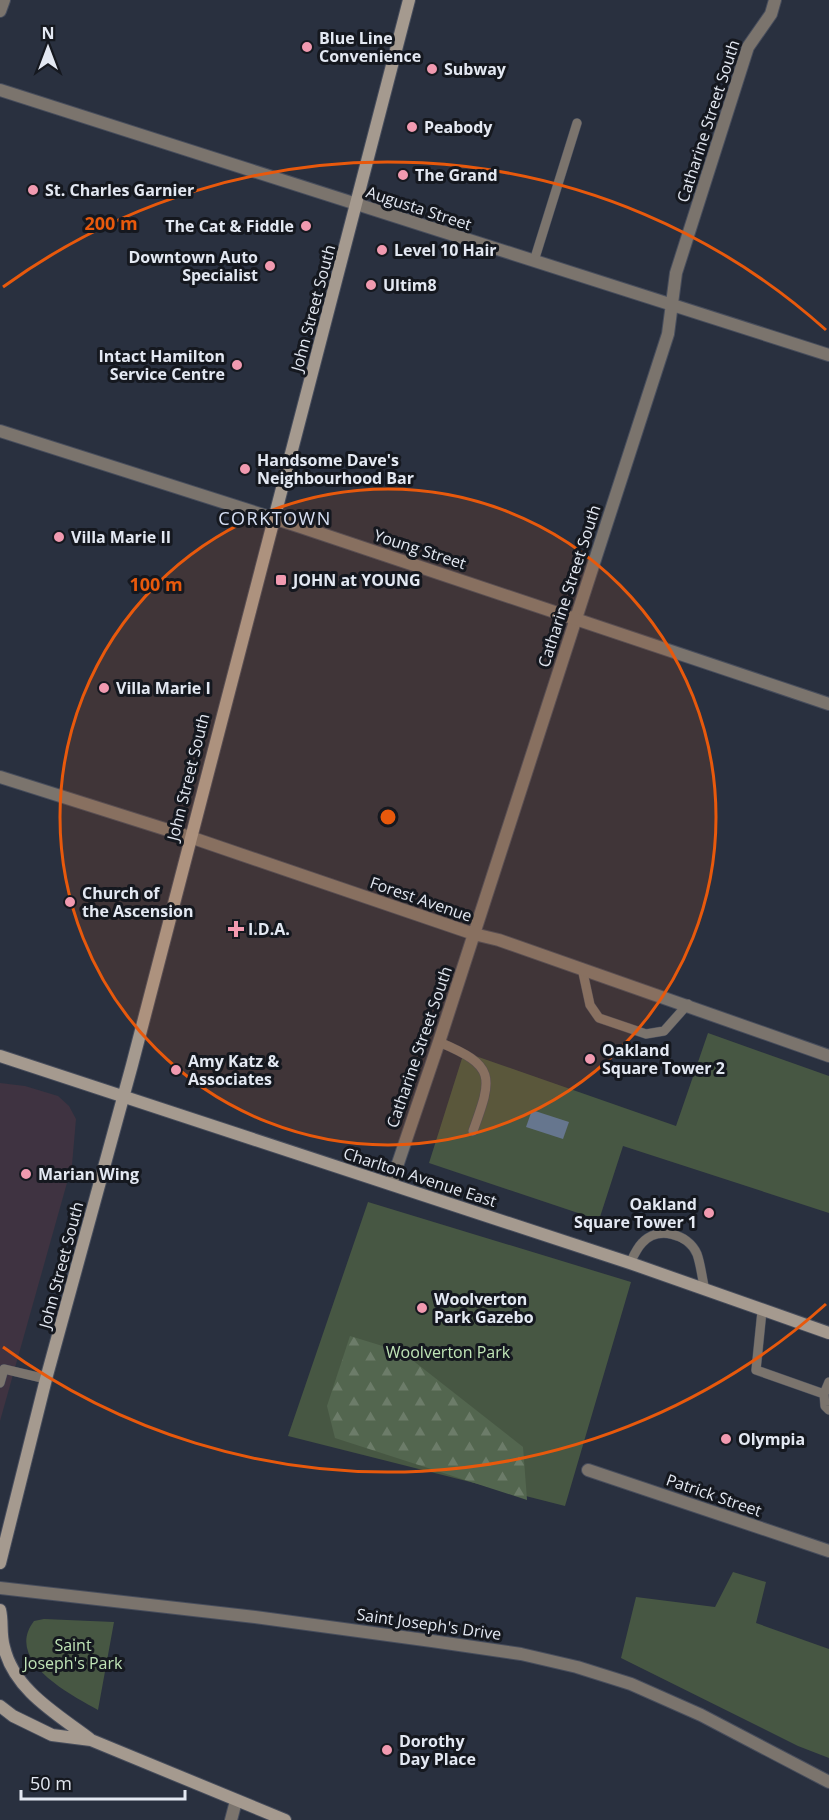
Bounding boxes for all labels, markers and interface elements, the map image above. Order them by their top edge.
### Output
north arrow [18,18,78,78]
text: N [41,22,55,44]
place label: Blue Line Convenience [319,27,421,67]
street label: Catharine Street South [671,37,745,205]
marker: Blue Line Convenience [300,40,314,54]
place label: Subway [444,58,507,80]
marker: Subway [425,62,439,76]
place label: Peabody [424,116,493,138]
marker: Peabody [405,120,419,134]
place label: The Grand [415,164,498,186]
marker: The Grand [396,168,410,182]
place label: St. Charles Garnier [45,179,194,201]
street label: Augusta Street [364,181,475,235]
marker: St. Charles Garnier [26,183,40,197]
text: 200 m [84,211,138,235]
place label: The Cat & Fiddle [165,215,294,237]
marker: The Cat & Fiddle [299,219,313,233]
place label: Level 10 Hair [394,239,497,261]
street label: John Street South [285,242,340,376]
marker: Level 10 Hair [375,243,389,257]
place label: Downtown Auto Specialist [128,246,258,286]
marker: Downtown Auto Specialist [263,259,277,273]
place label: Ultim8 [383,274,437,296]
marker: Ultim8 [364,278,378,292]
place label: Intact Hamilton Service Centre [99,345,225,385]
marker: Intact Hamilton Service Centre [230,358,244,372]
place label: Handsome Dave's Neighbourhood Bar [257,449,414,489]
marker: Handsome Dave's Neighbourhood Bar [238,462,252,476]
street label: Catharine Street South [532,502,606,670]
district label: CORKTOWN [218,506,332,530]
street label: Young Street [371,524,469,574]
place label: Villa Marie II [71,526,171,548]
marker: Villa Marie II [52,530,66,544]
place label: JOHN at YOUNG [291,569,421,591]
text: 100 m [129,572,183,596]
marker: JOHN at YOUNG [274,573,288,587]
place label: Villa Marie I [116,677,211,699]
marker: Villa Marie I [97,681,111,695]
street label: John Street South [161,711,214,845]
centre of rings [378,807,398,827]
street label: Forest Avenue [367,871,475,927]
place label: Church of the Ascension [82,882,194,922]
marker: Church of the Ascension [63,895,77,909]
place label: I.D.A. [248,918,290,940]
marker: I.D.A. [229,922,243,936]
street label: Catharine Street South [381,963,457,1131]
place label: Oakland Square Tower 2 [602,1039,725,1079]
place label: Amy Katz & Associates [188,1050,279,1090]
marker: Oakland Square Tower 2 [583,1052,597,1066]
marker: Amy Katz & Associates [169,1063,183,1077]
street label: Charlton Avenue East [341,1142,500,1212]
place label: Marian Wing [38,1163,139,1185]
marker: Marian Wing [19,1167,33,1181]
place label: Oakland Square Tower 1 [574,1193,697,1233]
street label: John Street South [33,1199,88,1333]
marker: Oakland Square Tower 1 [702,1206,716,1220]
place label: Woolverton Park Gazebo [434,1288,534,1328]
marker: Woolverton Park Gazebo [415,1301,429,1315]
park label: Woolverton Park [386,1341,511,1363]
place label: Olympia [738,1428,805,1450]
marker: Olympia [719,1432,733,1446]
street label: Patrick Street [663,1468,765,1522]
street label: Saint Joseph's Drive [355,1603,503,1645]
park label: Saint Joseph's Park [22,1634,123,1674]
place label: Dorothy Day Place [399,1730,476,1770]
marker: Dorothy Day Place [380,1743,394,1757]
scale bar [21,1763,184,1801]
text: 50 m [30,1771,72,1795]

